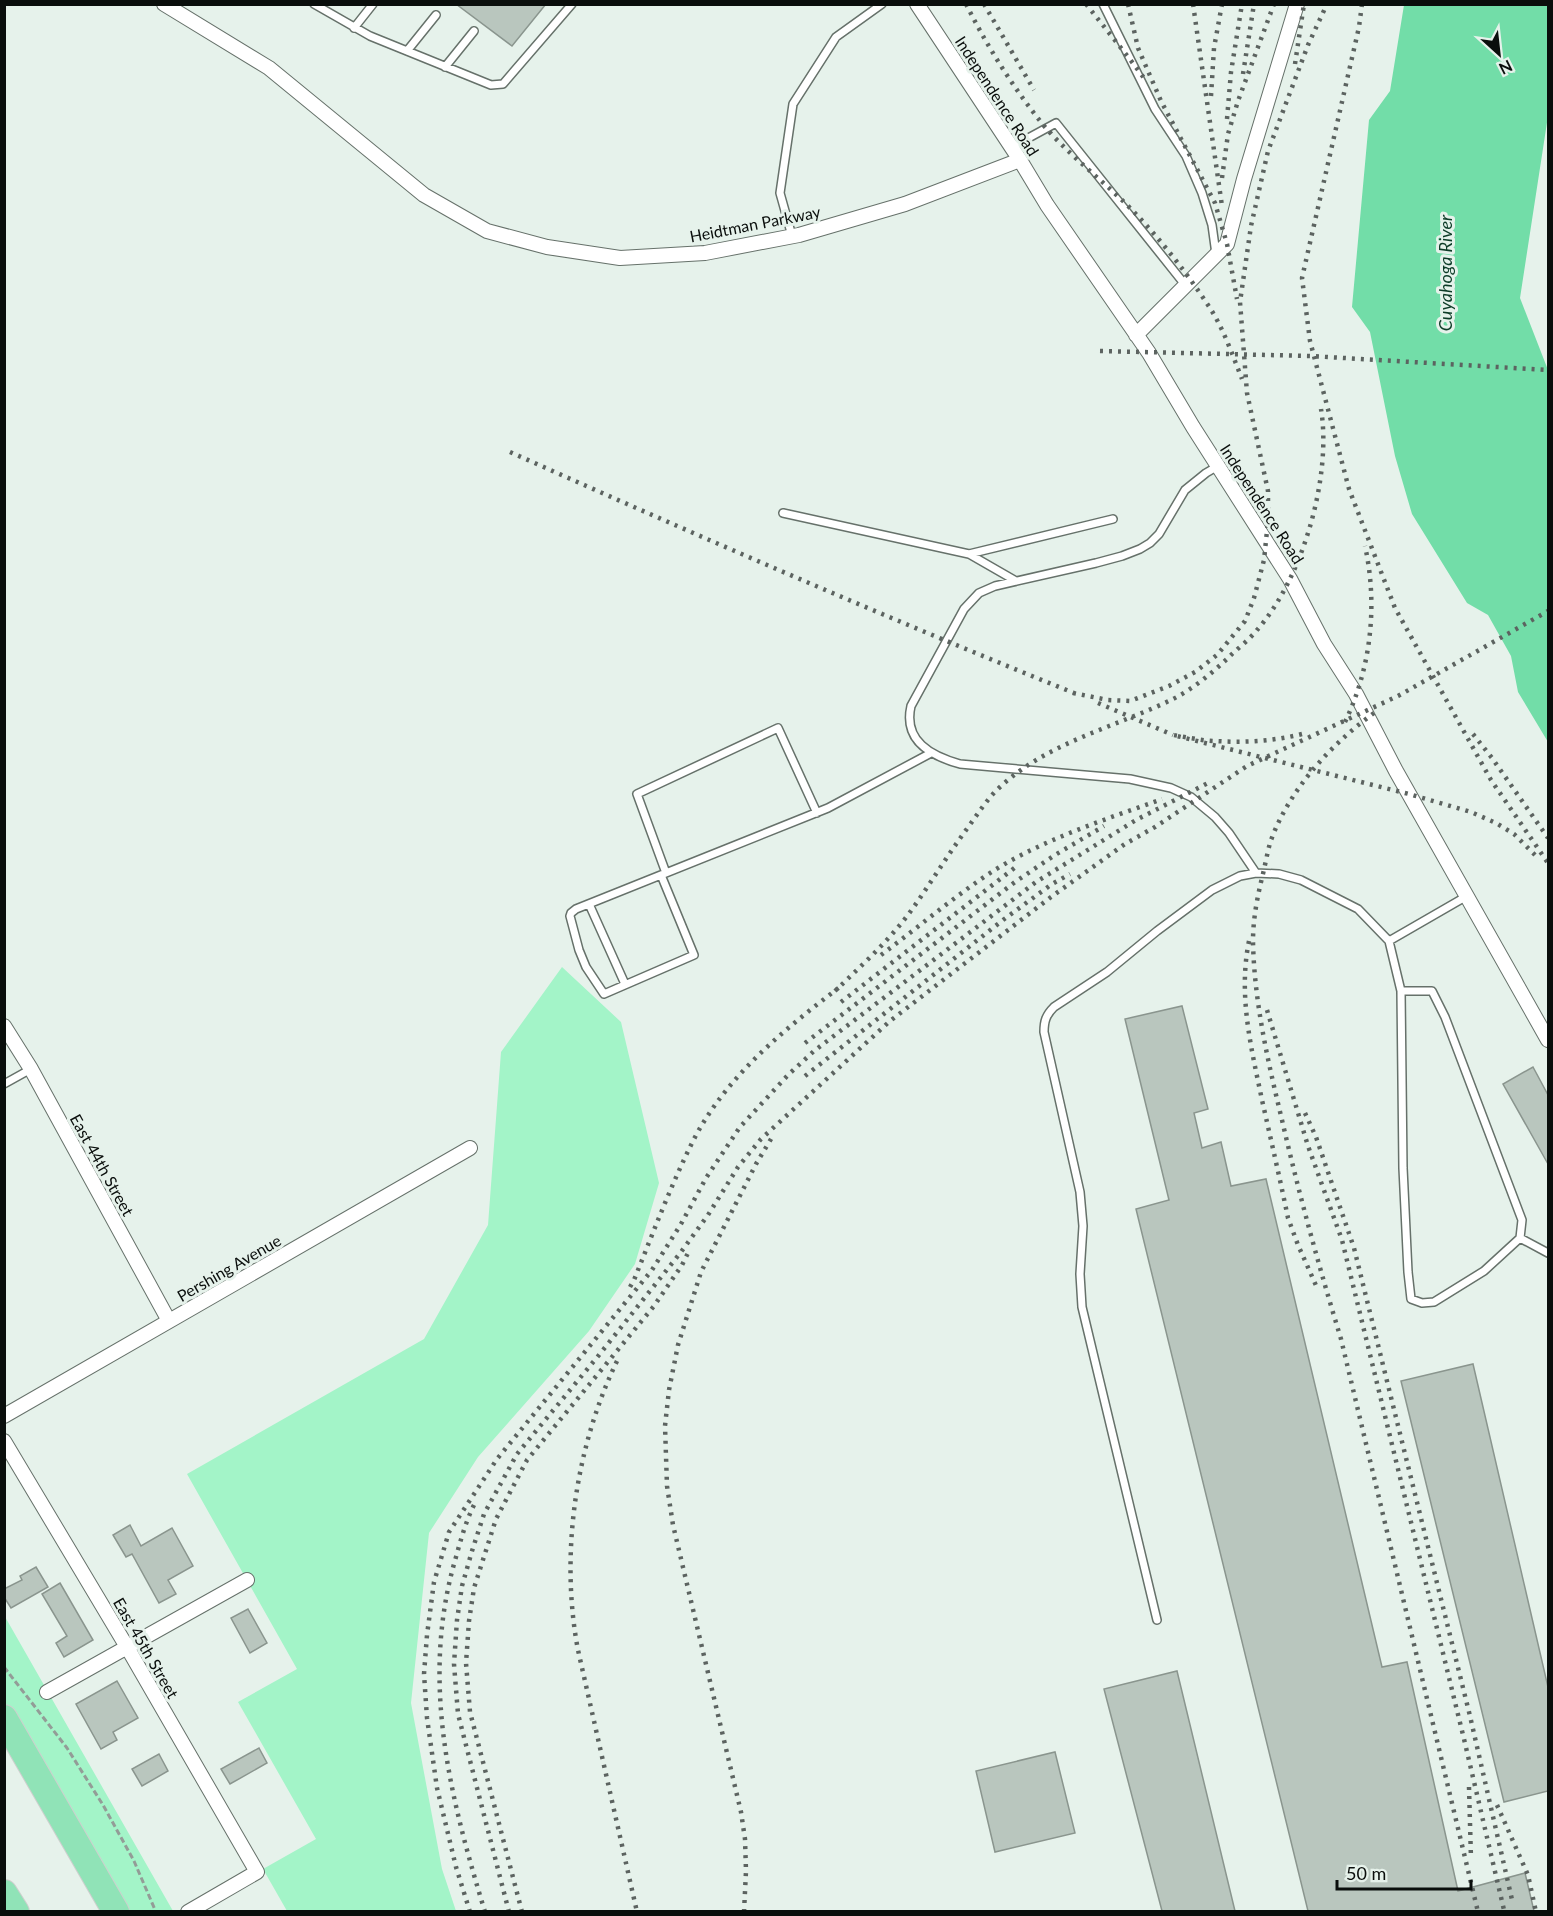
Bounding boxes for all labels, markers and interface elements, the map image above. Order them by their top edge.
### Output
north arrow [1469,24,1529,84]
street label: Independence Road [952,32,1043,159]
text: N [1496,57,1516,79]
street label: Heidtman Parkway [688,201,823,246]
water label: Cuyahoga River [1434,214,1456,331]
street label: Independence Road [1217,440,1308,567]
street label: East 44th Street [67,1111,138,1219]
street label: Pershing Avenue [173,1230,284,1305]
street label: East 45th Street [110,1594,183,1702]
scale bar [1337,1853,1470,1891]
text: 50 m [1346,1862,1386,1884]

